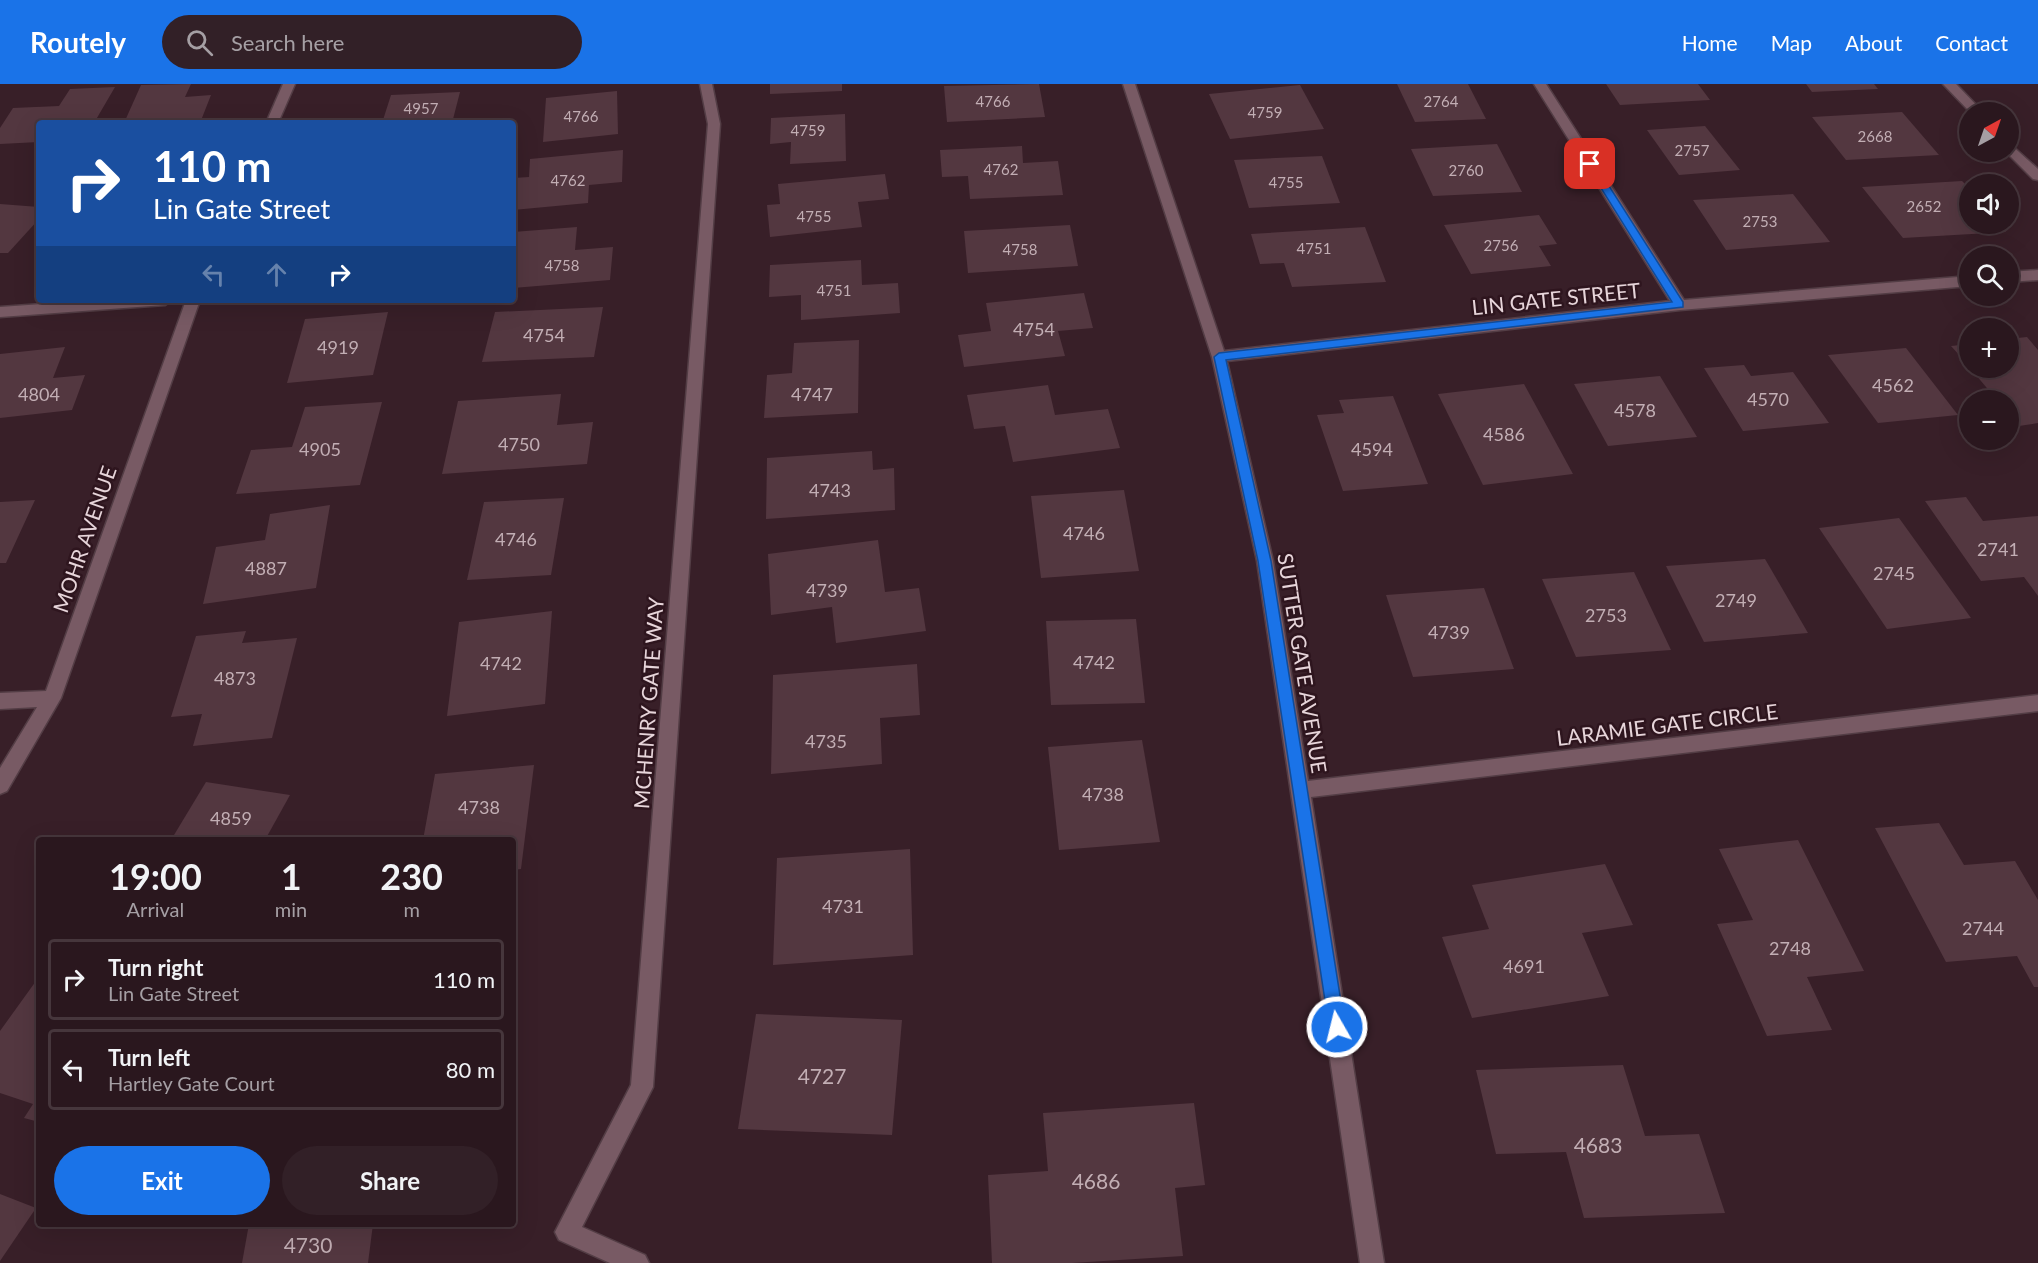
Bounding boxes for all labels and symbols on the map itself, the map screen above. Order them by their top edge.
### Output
house number: 4766 [976,92,1011,110]
house number: 2764 [1424,92,1459,110]
house number: 4957 [404,99,439,117]
north arrow [1959,102,2019,162]
house number: 4759 [1248,103,1282,121]
house number: 4766 [564,107,599,125]
house number: 4759 [791,121,825,139]
house number: 2668 [1858,127,1892,145]
pin [1564,138,1615,189]
house number: 2757 [1675,141,1710,159]
house number: 4762 [984,160,1018,178]
house number: 2760 [1449,161,1484,179]
house number: 4762 [551,171,585,189]
house number: 4755 [1269,173,1303,191]
house number: 2652 [1907,197,1941,215]
house number: 4755 [797,207,831,225]
house number: 2753 [1743,212,1777,230]
house number: 2756 [1484,236,1519,254]
house number: 4751 [1297,239,1331,257]
house number: 4758 [1003,240,1037,258]
house number: 4758 [545,256,579,274]
street label: LIN GATE STREET [1470,277,1642,319]
house number: 4751 [817,281,851,299]
house number: 4754 [1013,318,1055,340]
house number: 4754 [523,324,565,346]
house number: 4919 [317,336,359,358]
house number: 4562 [1872,374,1914,396]
house number: 4804 [18,383,60,405]
house number: 4747 [791,383,833,405]
house number: 4570 [1747,388,1789,410]
house number: 4578 [1614,399,1656,421]
house number: 4586 [1483,423,1525,445]
house number: 4750 [498,433,540,455]
house number: 4905 [299,438,341,460]
house number: 4594 [1351,438,1393,460]
street label: MOHR AVENUE [47,462,121,616]
house number: 4743 [809,479,851,501]
house number: 4746 [1063,522,1105,544]
house number: 4746 [495,528,537,550]
house number: 2741 [1977,538,2019,560]
street label: SUTTER GATE AVENUE [1273,551,1333,775]
house number: 4887 [245,557,287,579]
house number: 2745 [1873,562,1915,584]
house number: 4739 [806,579,848,601]
house number: 2749 [1715,589,1757,611]
street label: MCHENRY GATE WAY [628,595,668,810]
house number: 2753 [1585,604,1627,626]
house number: 4739 [1428,621,1470,643]
house number: 4742 [1073,651,1115,673]
house number: 4742 [480,652,522,674]
house number: 4873 [214,667,256,689]
street label: LARAMIE GATE CIRCLE [1555,698,1779,750]
house number: 4735 [805,730,847,752]
house number: 4738 [1082,783,1124,805]
house number: 4738 [458,796,500,818]
house number: 4859 [210,807,252,829]
house number: 4731 [822,895,864,917]
house number: 2744 [1962,917,2004,939]
house number: 2748 [1769,937,1811,959]
house number: 4691 [1503,955,1545,977]
position arrow [1305,995,1369,1059]
house number: 4727 [798,1063,846,1088]
house number: 4683 [1574,1132,1622,1157]
house number: 4686 [1072,1168,1120,1193]
house number: 4730 [284,1232,332,1257]

